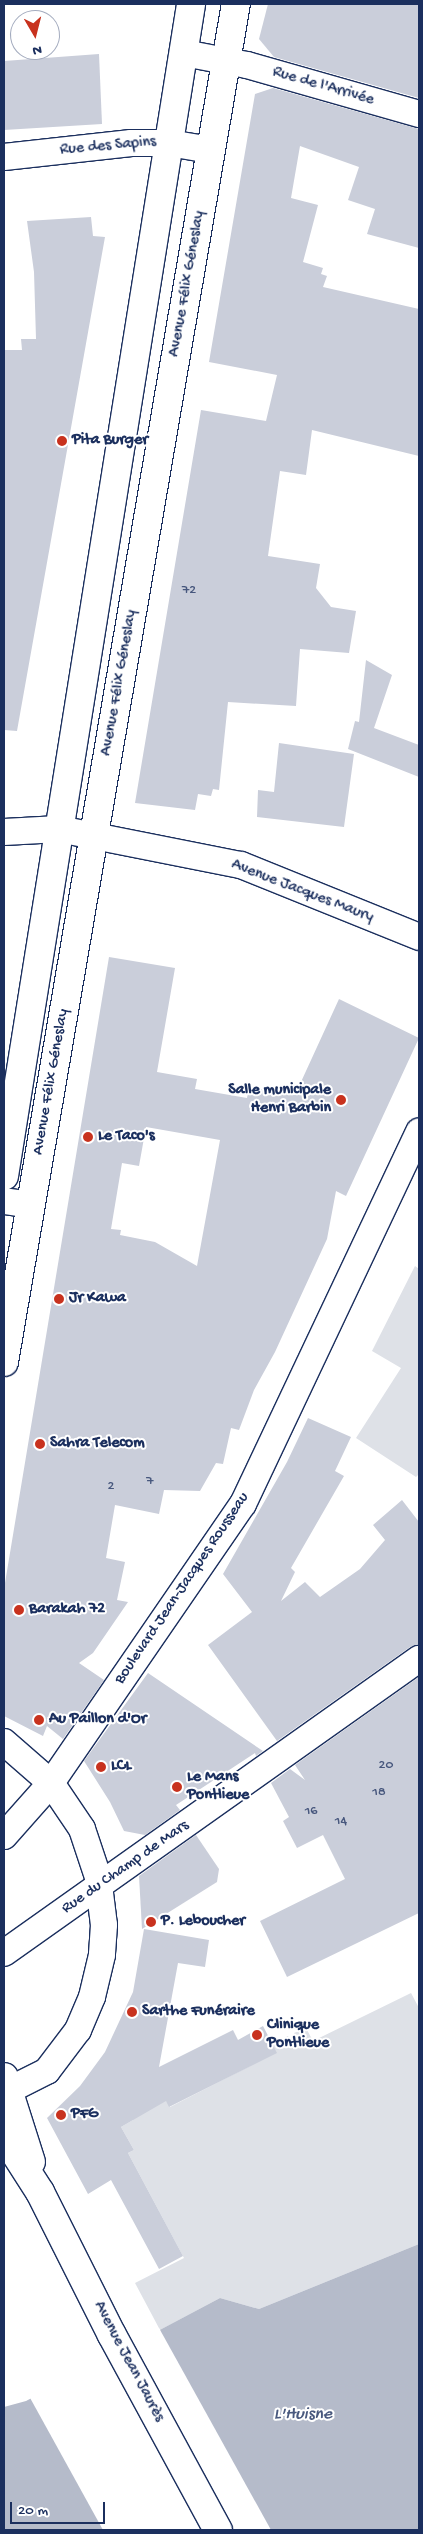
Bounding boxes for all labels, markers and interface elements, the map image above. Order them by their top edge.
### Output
north arrow [10,10,60,60]
text: N [31,40,43,58]
street label: Rue de l'Arrivée [270,63,376,111]
street label: Rue des Sapins [59,133,157,161]
street label: Avenue Félix Géneslay [166,209,210,359]
place label: Pita Burger [72,431,148,451]
marker: Pita Burger [56,435,68,447]
house number: 72 [182,583,196,599]
street label: Avenue Félix Géneslay [98,608,142,758]
street label: Avenue Jacques Maury [228,856,376,928]
street label: Avenue Félix Géneslay [30,1007,74,1157]
place label: Salle municipale Henri Barbin [228,1081,331,1119]
marker: Salle municipale Henri Barbin [335,1094,347,1106]
place label: Le Taco's [98,1127,155,1147]
marker: Le Taco's [82,1131,94,1143]
place label: Jr Kawa [69,1289,126,1309]
marker: Jr Kawa [53,1293,65,1305]
place label: Sahra Telecom [50,1434,145,1454]
marker: Sahra Telecom [34,1438,46,1450]
house number: 7 [146,1474,154,1490]
house number: 2 [108,1479,114,1495]
street label: Boulevard Jean-Jacques Rousseau [112,1489,254,1689]
place label: Barakah 72 [29,1600,105,1620]
marker: Barakah 72 [13,1604,25,1616]
place label: Au Paillon d'Or [49,1710,146,1730]
marker: Au Paillon d'Or [33,1714,45,1726]
place label: LCL [111,1757,131,1777]
house number: 20 [379,1758,393,1774]
marker: LCL [95,1761,107,1773]
place label: Le Mans Pontlieue [187,1768,249,1806]
marker: Le Mans Pontlieue [171,1781,183,1793]
house number: 18 [372,1785,386,1801]
house number: 16 [305,1804,317,1820]
house number: 14 [335,1814,347,1830]
street label: Rue du Champ de Mars [59,1817,193,1919]
place label: P. Leboucher [161,1912,245,1932]
marker: P. Leboucher [145,1916,157,1928]
place label: Sarthe Funéraire [142,2002,255,2022]
marker: Sarthe Funéraire [126,2006,138,2018]
place label: Clinique Pontlieue [267,2016,329,2054]
marker: Clinique Pontlieue [251,2029,263,2041]
place label: PFG [71,2105,98,2125]
marker: PFG [55,2109,67,2121]
street label: Avenue Jean Jaurès [88,2299,168,2425]
water label: L'Huisne [274,2404,332,2426]
scale bar [12,2492,108,2524]
text: 20 m [18,2502,48,2520]

